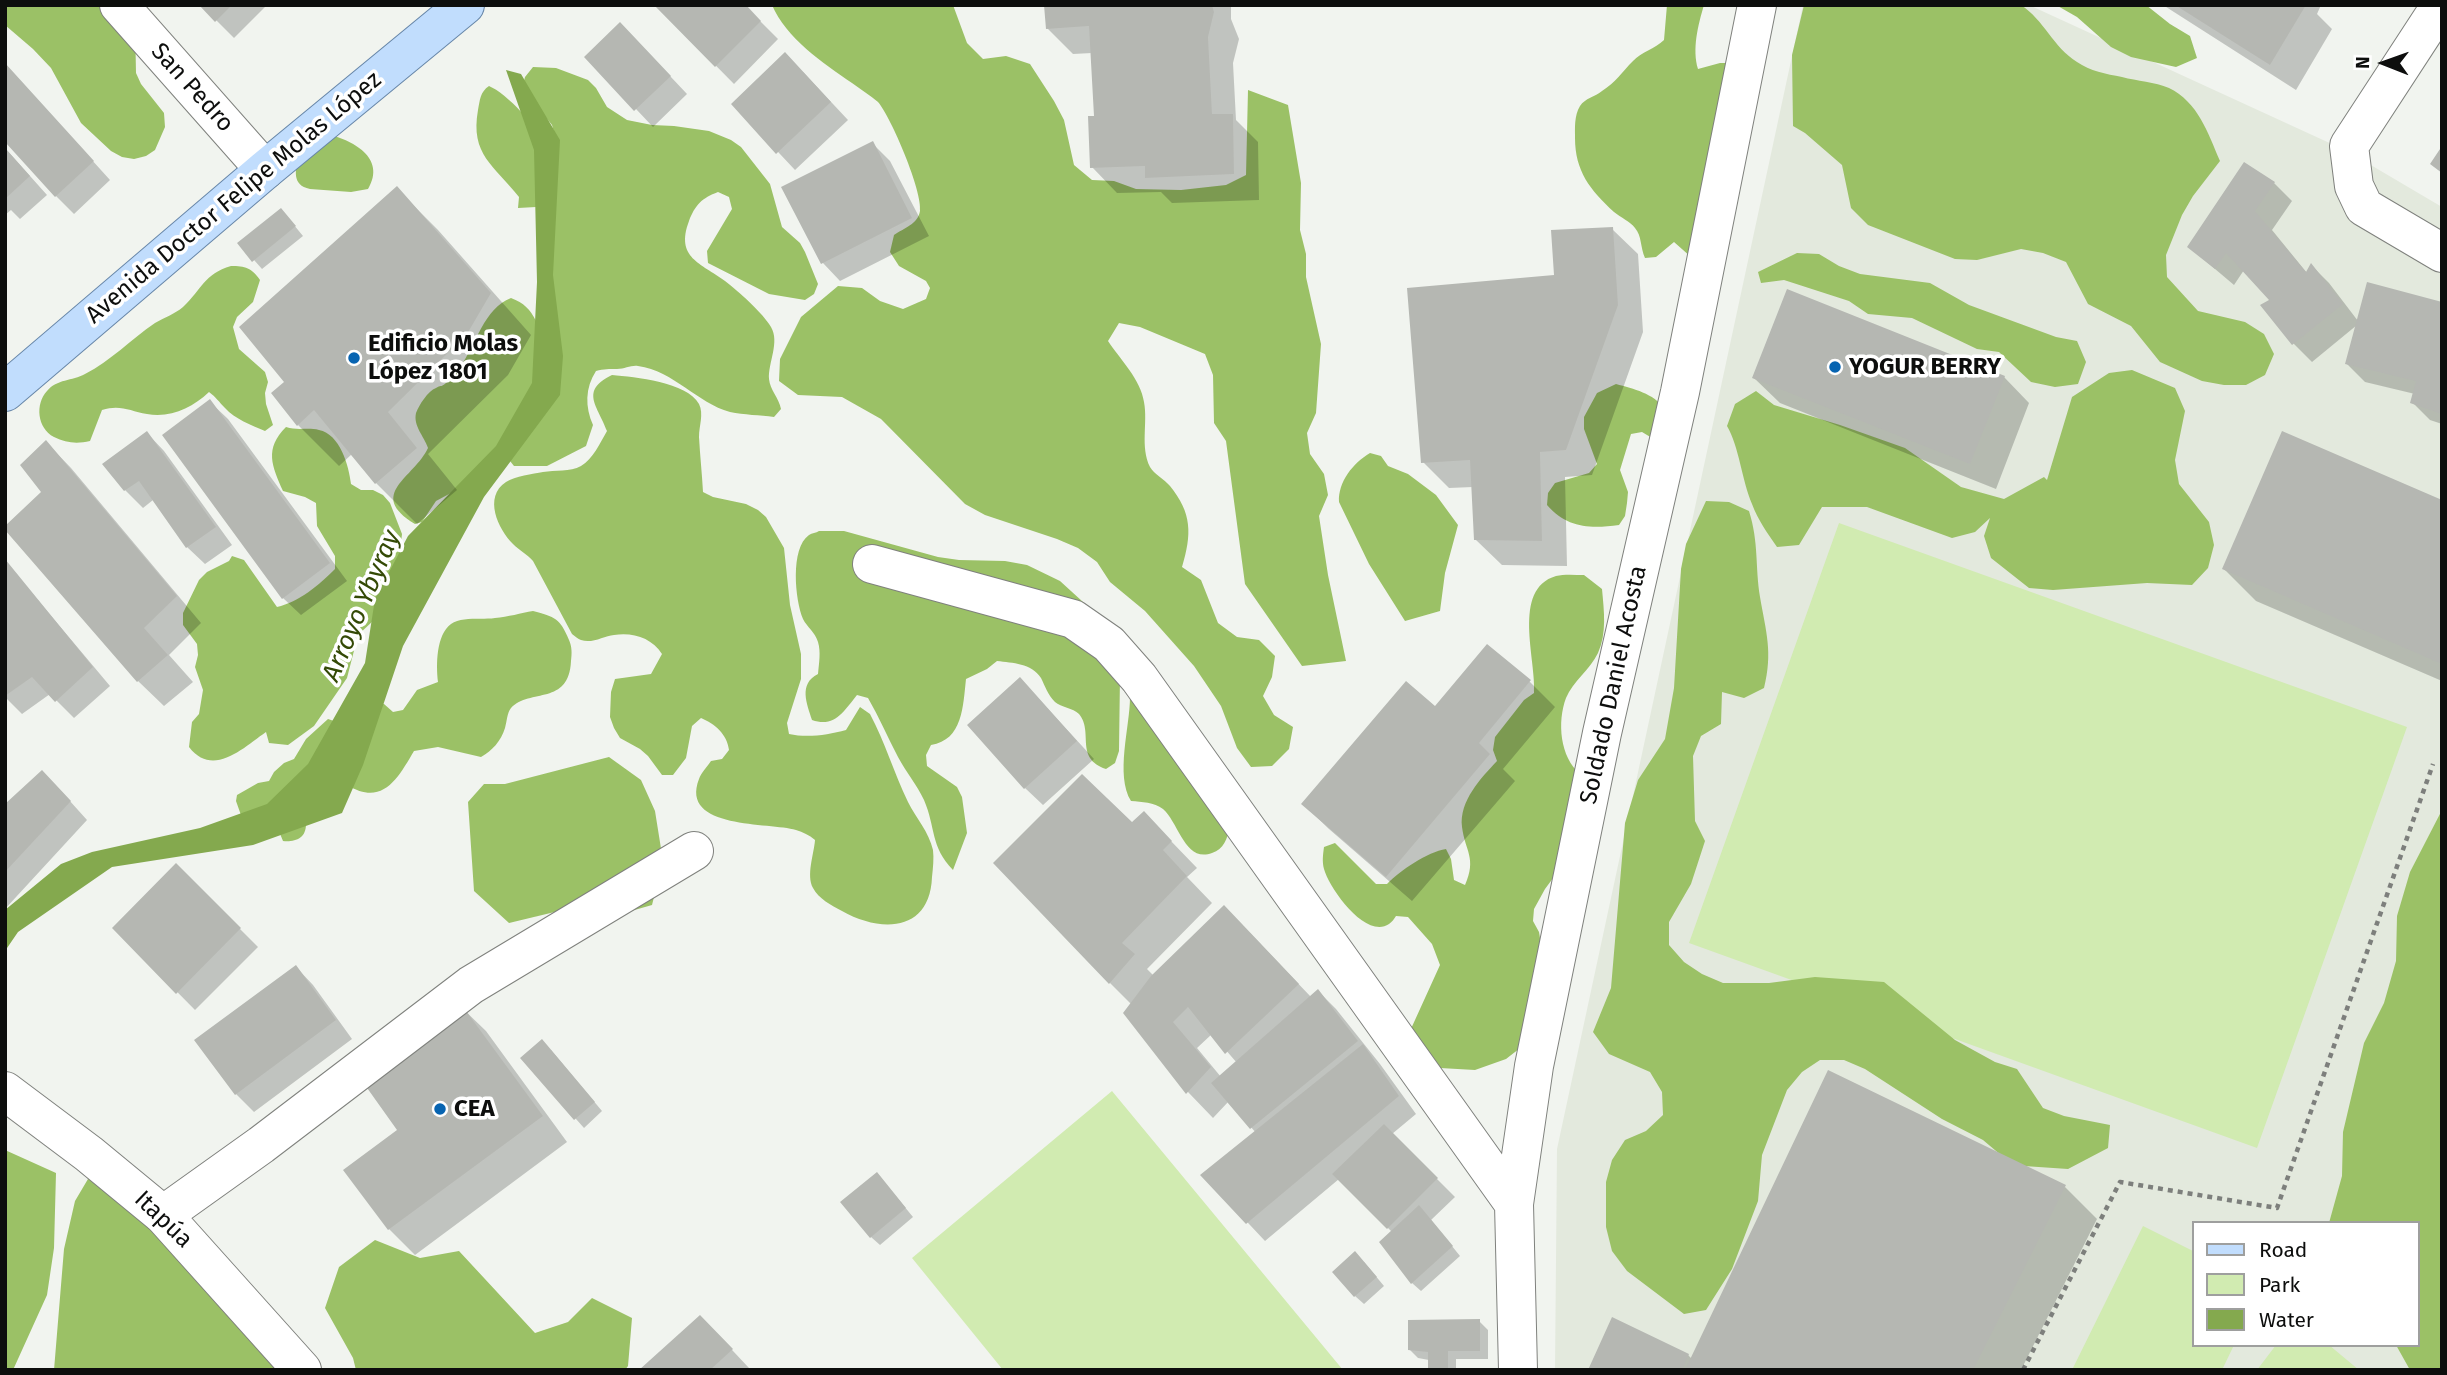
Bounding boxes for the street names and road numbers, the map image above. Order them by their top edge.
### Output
street label: San Pedro [145,38,239,138]
street label: Avenida Doctor Felipe Molas López [81,66,387,330]
street label: Soldado Daniel Acosta [1575,563,1653,807]
street label: Itapúa [128,1185,198,1255]

